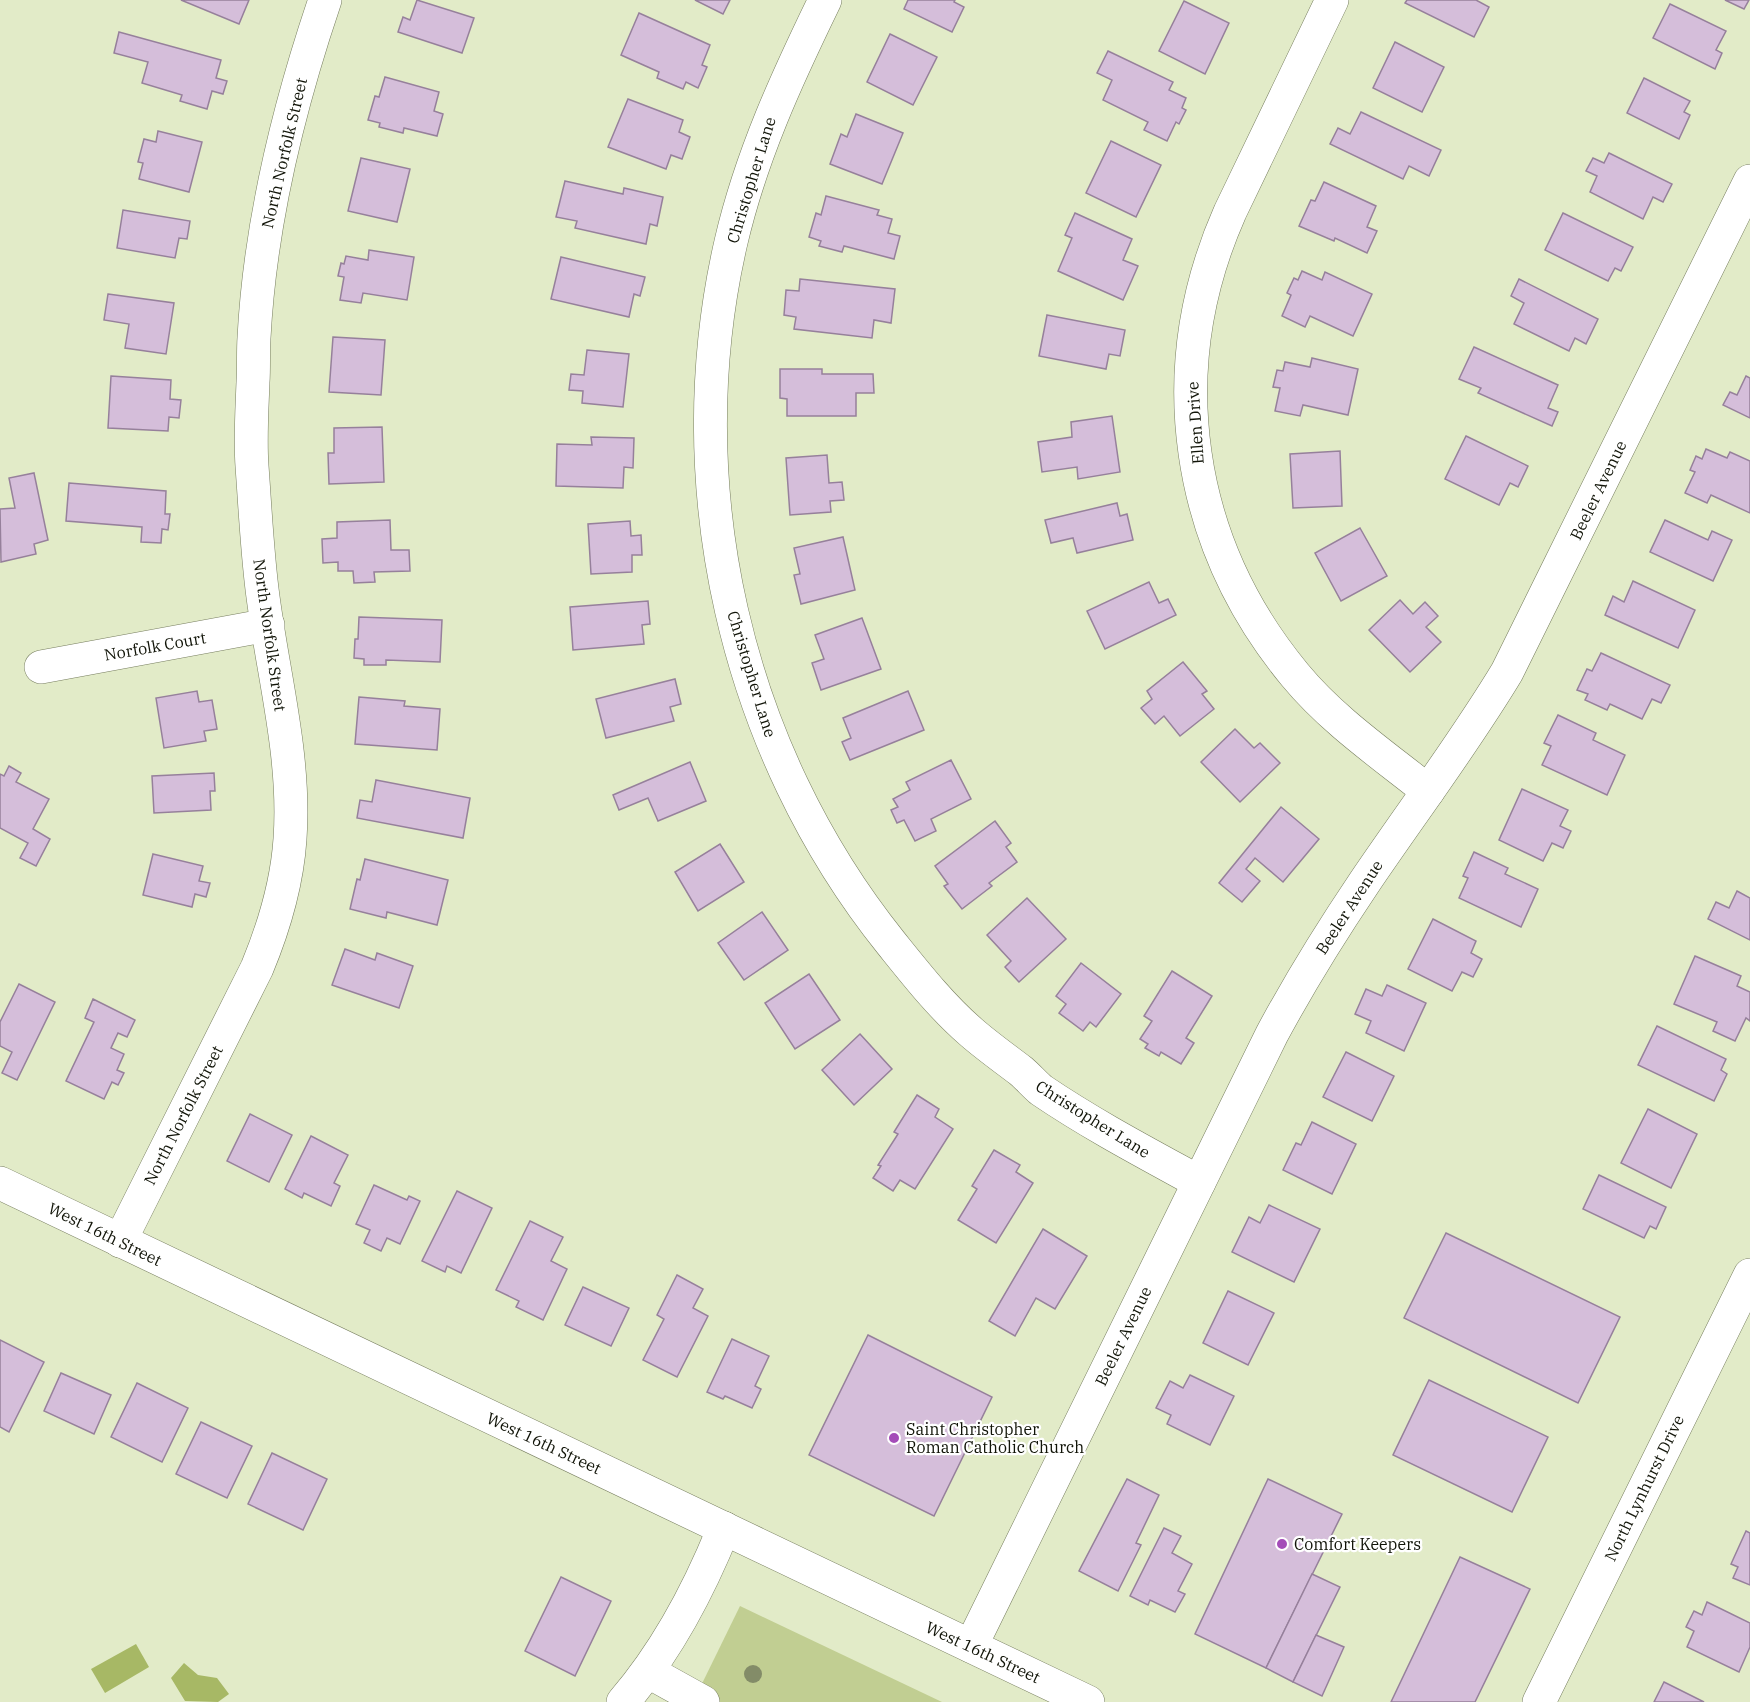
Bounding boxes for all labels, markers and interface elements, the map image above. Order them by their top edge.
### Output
street label: North Norfolk Street [257,75,311,230]
street label: Christopher Lane [722,114,780,246]
street label: Ellen Drive [1182,381,1208,465]
street label: Beeler Avenue [1565,437,1631,543]
street label: North Norfolk Street [249,557,291,713]
street label: Christopher Lane [723,608,781,740]
street label: Norfolk Court [103,627,208,665]
street label: Beeler Avenue [1311,856,1387,958]
street label: North Norfolk Street [139,1042,227,1188]
street label: Christopher Lane [1032,1076,1154,1162]
street label: West 16th Street [45,1198,165,1270]
street label: Beeler Avenue [1090,1283,1156,1389]
street label: West 16th Street [484,1408,605,1478]
street label: North Lynhurst Drive [1600,1412,1688,1564]
place label: Saint Christopher Roman Catholic Church [906,1419,1084,1457]
marker: Saint Christopher Roman Catholic Church [887,1431,901,1445]
place label: Comfort Keepers [1294,1534,1421,1554]
marker: Comfort Keepers [1275,1537,1289,1551]
street label: West 16th Street [923,1617,1044,1687]

